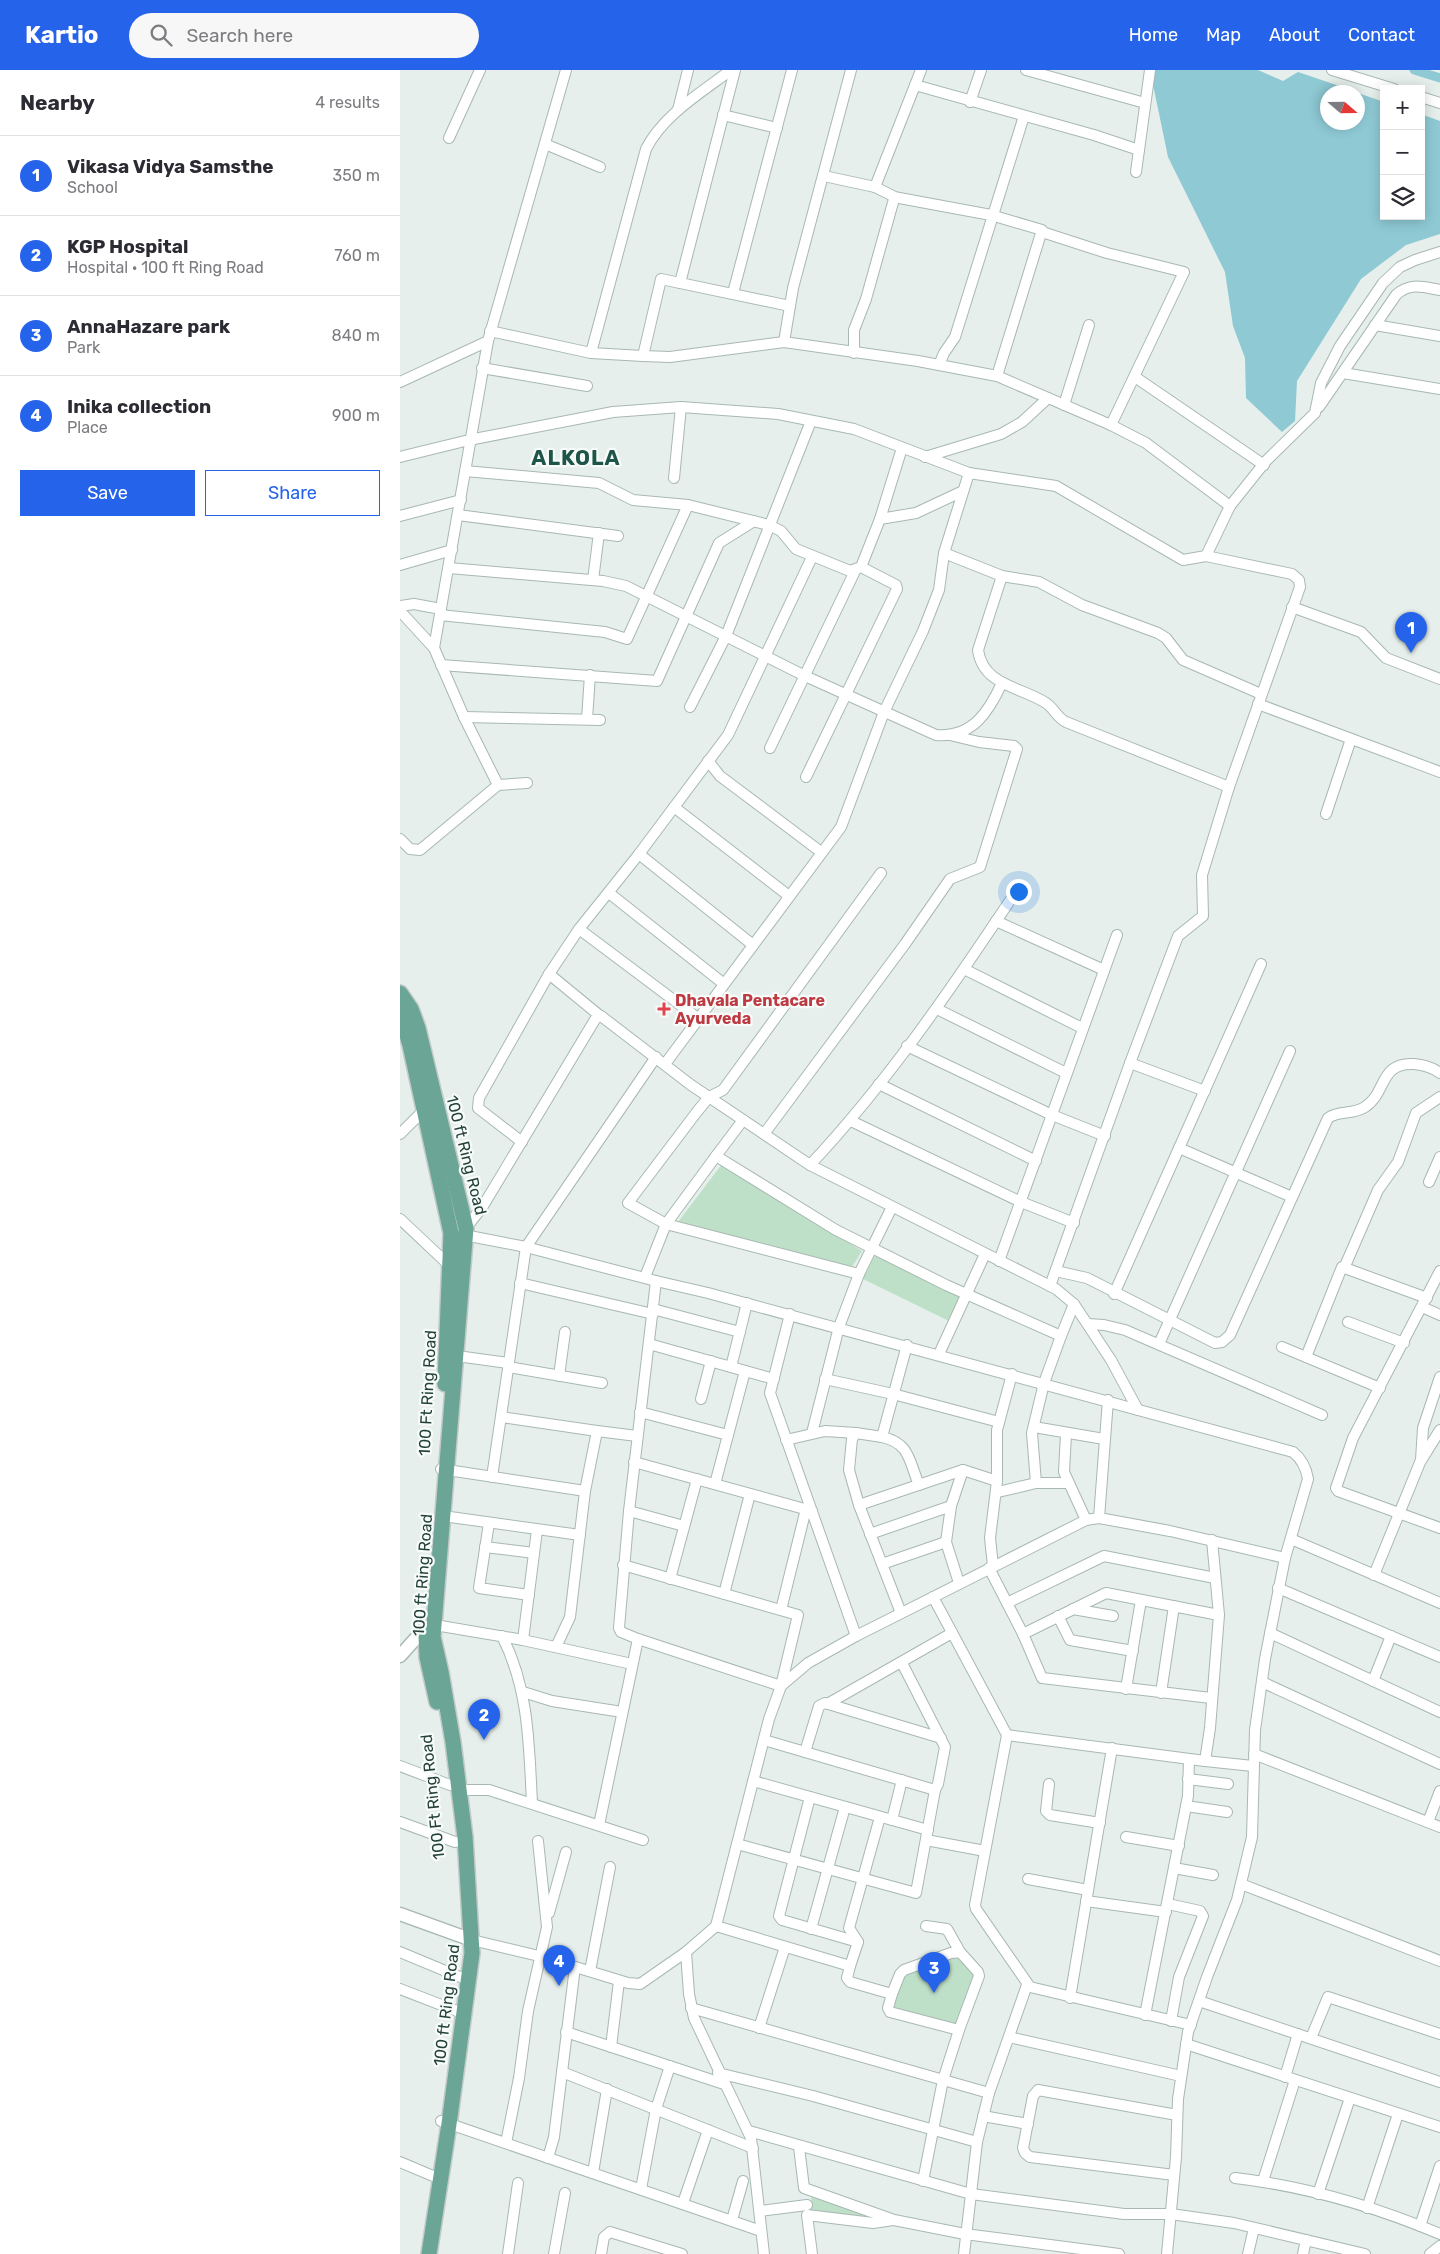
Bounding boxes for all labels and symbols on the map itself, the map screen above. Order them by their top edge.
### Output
north arrow [1320,85,1365,130]
district label: ALKOLA [531,445,621,470]
pin: 1 [1395,612,1427,653]
your location [1006,879,1032,905]
place label: Dhavala Pentacare Ayurveda [675,991,825,1028]
marker: Dhavala Pentacare Ayurveda [657,1002,671,1016]
street label: 100 ft Ring Road [442,1093,491,1217]
street label: 100 Ft Ring Road [415,1330,440,1456]
street label: 100 ft Ring Road [409,1513,436,1637]
pin: 2 [468,1699,500,1740]
street label: 100 Ft Ring Road [416,1733,449,1861]
street label: 100 ft Ring Road [430,1943,463,2067]
pin: 4 [543,1945,575,1986]
pin: 3 [918,1952,950,1993]

